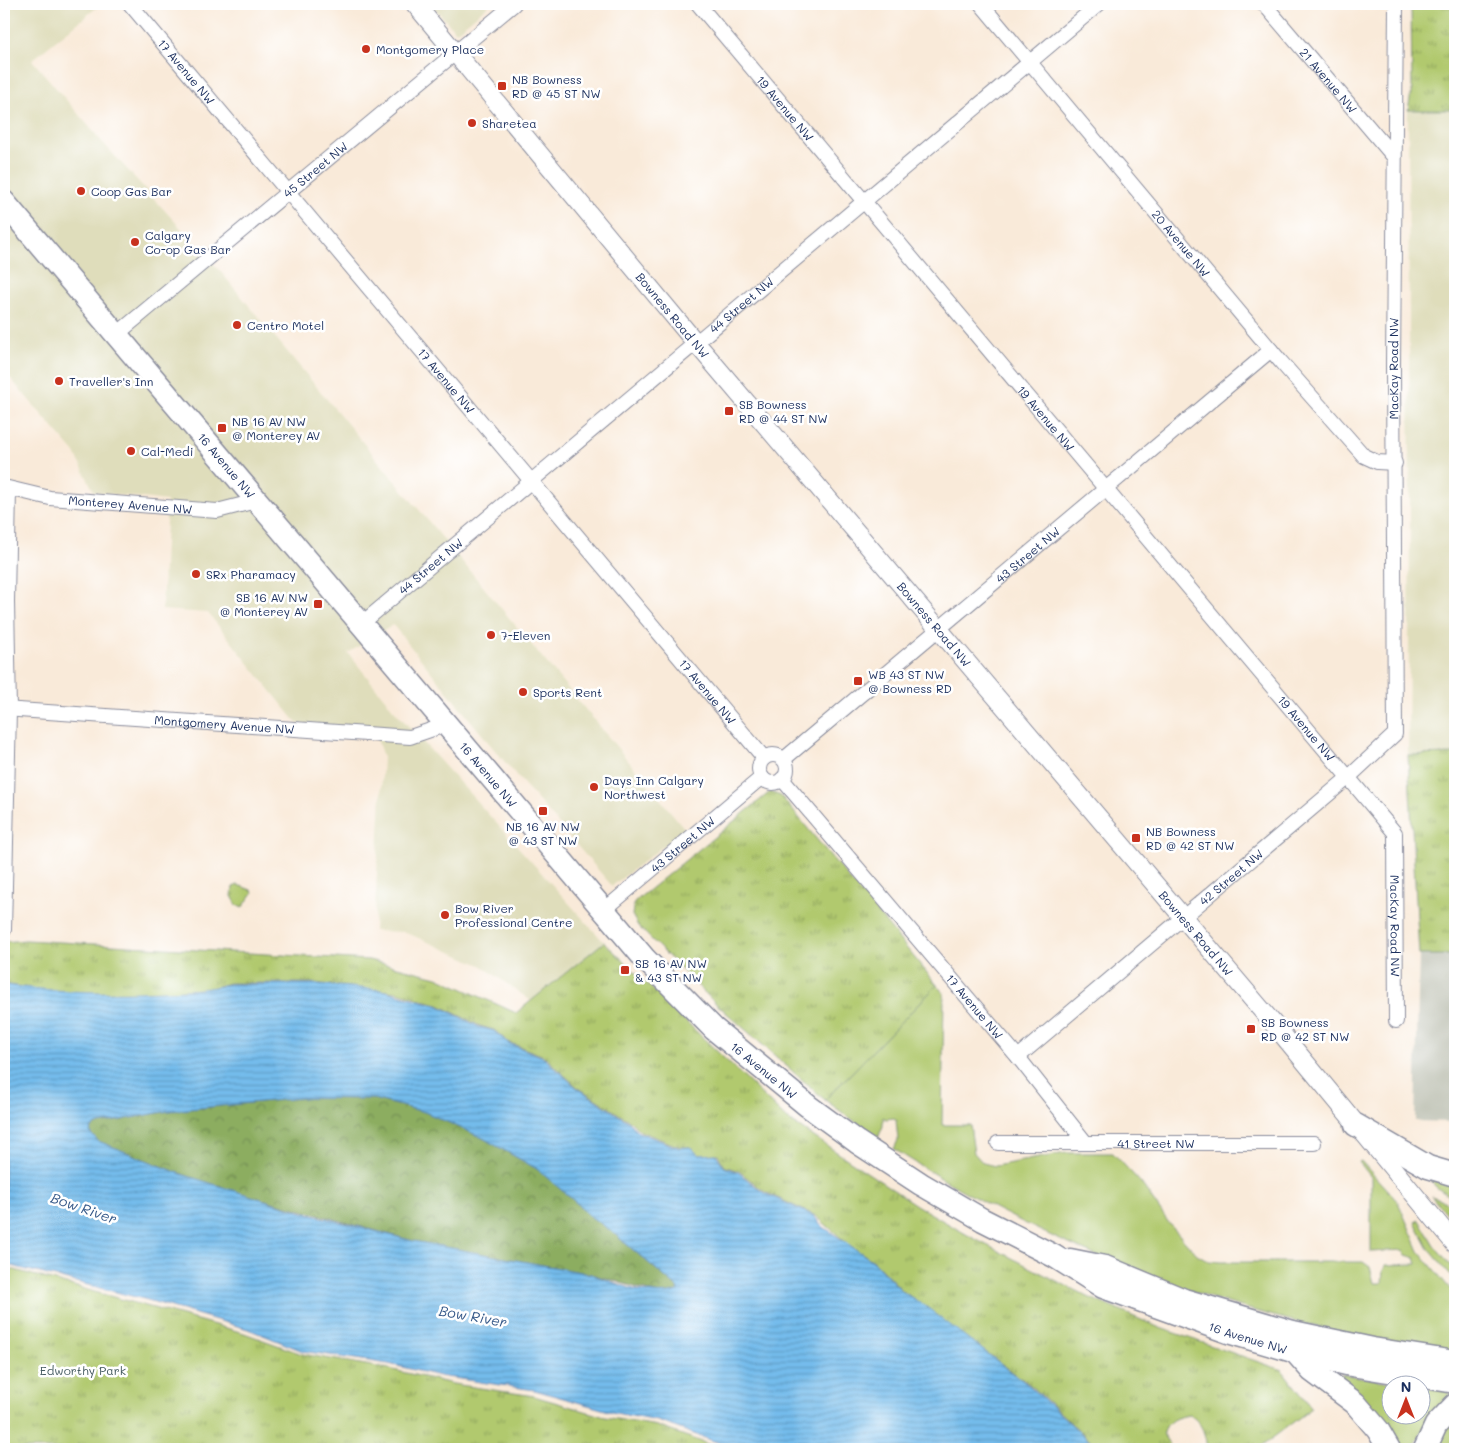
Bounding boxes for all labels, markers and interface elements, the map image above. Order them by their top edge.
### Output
street label: 17 Avenue NW [155,35,219,107]
place label: Montgomery Place [376,41,484,57]
marker: Montgomery Place [360,43,372,55]
street label: 21 Avenue NW [1297,44,1361,116]
place label: NB Bowness RD @ 45 ST NW [512,71,601,101]
street label: 19 Avenue NW [753,72,818,144]
marker: NB Bowness RD @ 45 ST NW [496,80,508,92]
place label: Sharetea [482,115,537,131]
marker: Sharetea [466,117,478,129]
street label: 45 Street NW [280,138,351,201]
place label: Coop Gas Bar [91,183,172,199]
marker: Coop Gas Bar [75,185,87,197]
street label: 20 Avenue NW [1149,206,1214,280]
place label: Calgary Co-op Gas Bar [145,227,231,257]
marker: Calgary Co-op Gas Bar [129,236,141,248]
street label: Bowness Road NW [633,269,713,361]
street label: 44 Street NW [706,273,777,336]
place label: Centro Motel [247,317,324,333]
street label: MacKay Road NW [1385,317,1401,420]
marker: Centro Motel [231,319,243,331]
street label: 17 Avenue NW [415,345,479,417]
place label: Traveller's Inn [69,373,153,389]
marker: Traveller's Inn [53,375,65,387]
street label: 19 Avenue NW [1014,382,1078,454]
place label: SB Bowness RD @ 44 ST NW [739,396,828,426]
marker: SB Bowness RD @ 44 ST NW [723,405,735,417]
place label: NB 16 AV NW @ Monterey AV [232,413,321,443]
marker: NB 16 AV NW @ Monterey AV [216,422,228,434]
street label: 16 Avenue NW [195,429,259,501]
place label: Cal-Medi [141,443,193,459]
marker: Cal-Medi [125,445,137,457]
street label: Monterey Avenue NW [68,491,193,517]
street label: 43 Street NW [992,523,1063,586]
street label: 44 Street NW [395,534,466,597]
place label: SRx Pharamacy [206,566,296,582]
marker: SRx Pharamacy [190,568,202,580]
street label: Bowness Road NW [894,578,975,670]
place label: SB 16 AV NW @ Monterey AV [220,589,308,619]
marker: SB 16 AV NW @ Monterey AV [312,598,324,610]
place label: 7-Eleven [501,627,550,643]
marker: 7-Eleven [485,629,497,641]
street label: 17 Avenue NW [676,655,740,727]
place label: WB 43 ST NW @ Bowness RD [868,666,952,696]
marker: WB 43 ST NW @ Bowness RD [852,675,864,687]
place label: Sports Rent [533,684,602,700]
marker: Sports Rent [517,686,529,698]
street label: 19 Avenue NW [1275,692,1339,764]
street label: Montgomery Avenue NW [154,711,295,737]
street label: 16 Avenue NW [456,738,521,811]
place label: Days Inn Calgary Northwest [604,772,704,802]
marker: Days Inn Calgary Northwest [588,781,600,793]
marker: NB 16 AV NW @ 43 ST NW [537,805,549,817]
street label: 43 Street NW [647,812,718,876]
place label: NB 16 AV NW @ 43 ST NW [506,818,580,848]
place label: NB Bowness RD @ 42 ST NW [1146,823,1235,853]
marker: NB Bowness RD @ 42 ST NW [1130,832,1142,844]
street label: 42 Street NW [1196,845,1266,908]
street label: MacKay Road NW [1387,875,1404,977]
street label: Bowness Road NW [1156,887,1237,979]
place label: Bow River Professional Centre [455,900,572,930]
marker: Bow River Professional Centre [439,909,451,921]
place label: SB 16 AV NW & 43 ST NW [635,955,707,985]
marker: SB 16 AV NW & 43 ST NW [619,964,631,976]
street label: 17 Avenue NW [943,970,1007,1042]
place label: SB Bowness RD @ 42 ST NW [1261,1014,1350,1044]
marker: SB Bowness RD @ 42 ST NW [1245,1023,1257,1035]
street label: 16 Avenue NW [728,1038,801,1102]
street label: 41 Street NW [1117,1135,1195,1151]
water label: Bow River [48,1188,120,1228]
water label: Bow River [438,1301,508,1331]
street label: 16 Avenue NW [1207,1318,1289,1357]
park label: Edworthy Park [40,1362,126,1378]
north arrow [1382,1376,1432,1426]
text: N [1401,1377,1411,1396]

